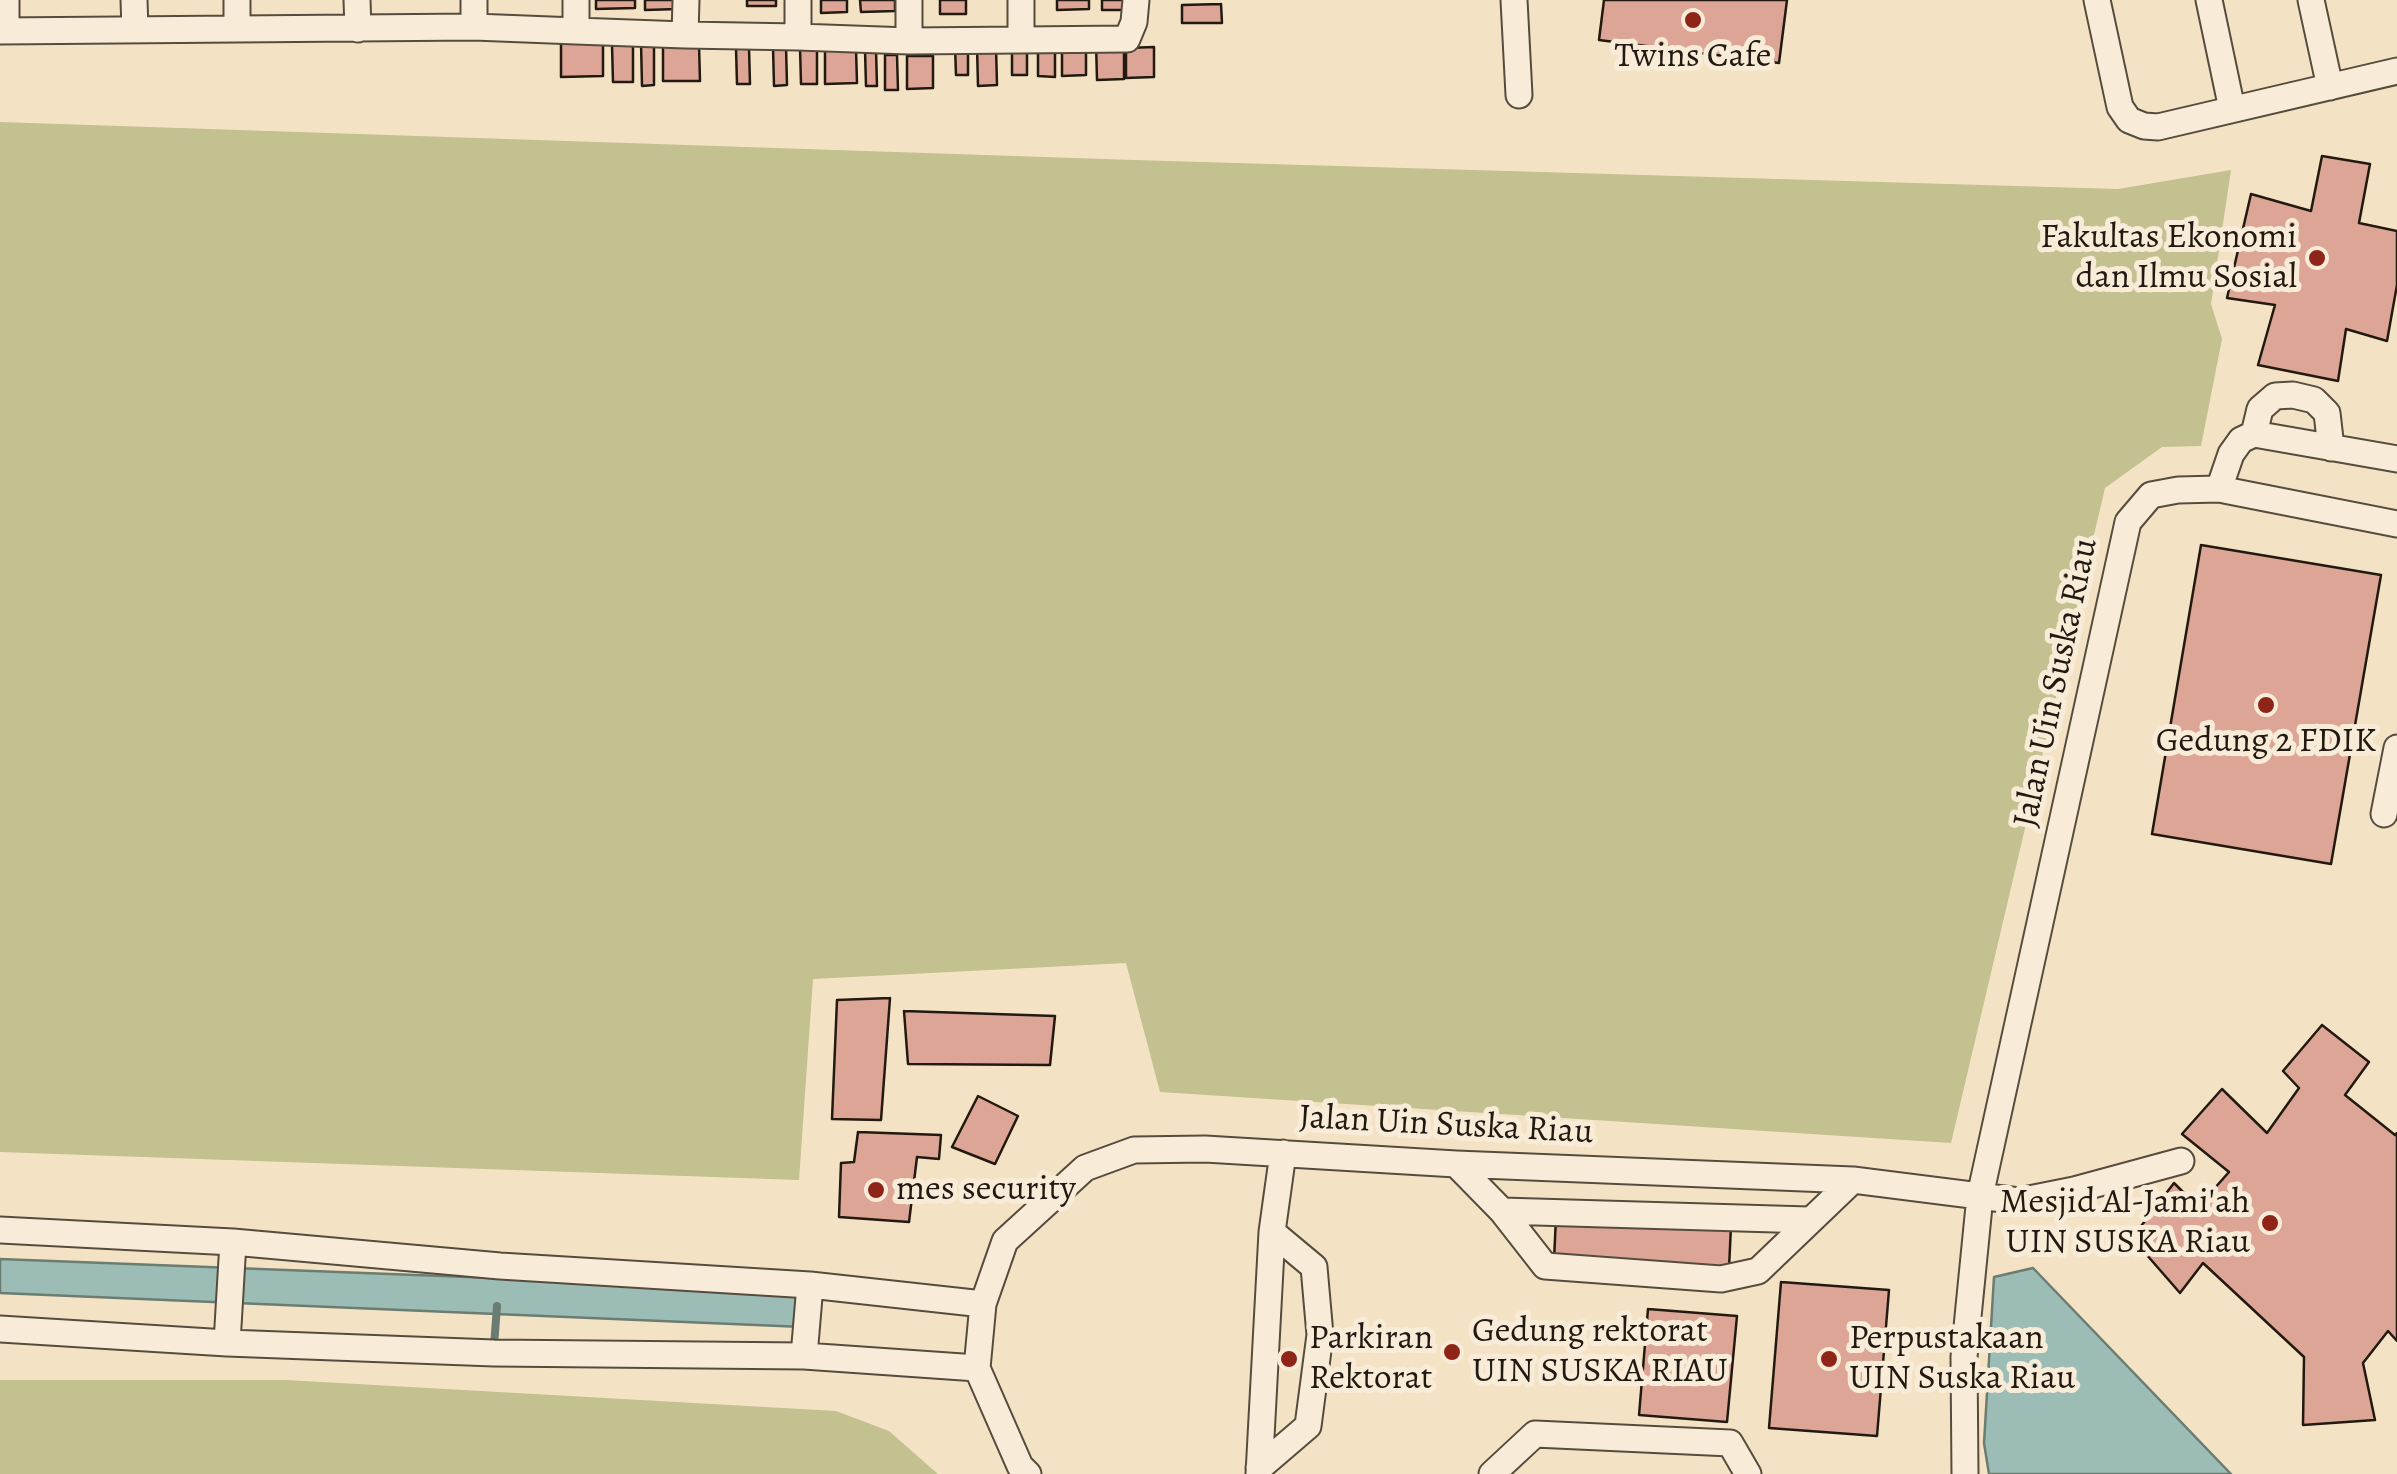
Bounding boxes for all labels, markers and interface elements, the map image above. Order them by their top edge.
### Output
marker: Twins Cafe [1682,9,1704,31]
place label: Twins Cafe [1615,36,1771,78]
place label: Fakultas Ekonomi dan Ilmu Sosial [2040,217,2297,299]
marker: Fakultas Ekonomi dan Ilmu Sosial [2306,247,2328,269]
street label: Jalan Uin Suska Riau [2006,535,2108,831]
marker: Gedung 2 FDIK [2255,694,2277,716]
place label: Gedung 2 FDIK [2156,721,2376,763]
street label: Jalan Uin Suska Riau [1298,1097,1594,1155]
place label: mes security [896,1169,1076,1211]
marker: mes security [865,1179,887,1201]
place label: Mesjid Al-Jami'ah UIN SUSKA Riau [2000,1182,2250,1264]
marker: Mesjid Al-Jami'ah UIN SUSKA Riau [2259,1212,2281,1234]
place label: Gedung rektorat UIN SUSKA RIAU [1472,1311,1728,1393]
place label: Parkiran Rektorat [1309,1318,1433,1400]
place label: Perpustakaan UIN Suska Riau [1849,1318,2075,1400]
marker: Gedung rektorat UIN SUSKA RIAU [1441,1341,1463,1363]
marker: Parkiran Rektorat [1278,1348,1300,1370]
marker: Perpustakaan UIN Suska Riau [1818,1348,1840,1370]

